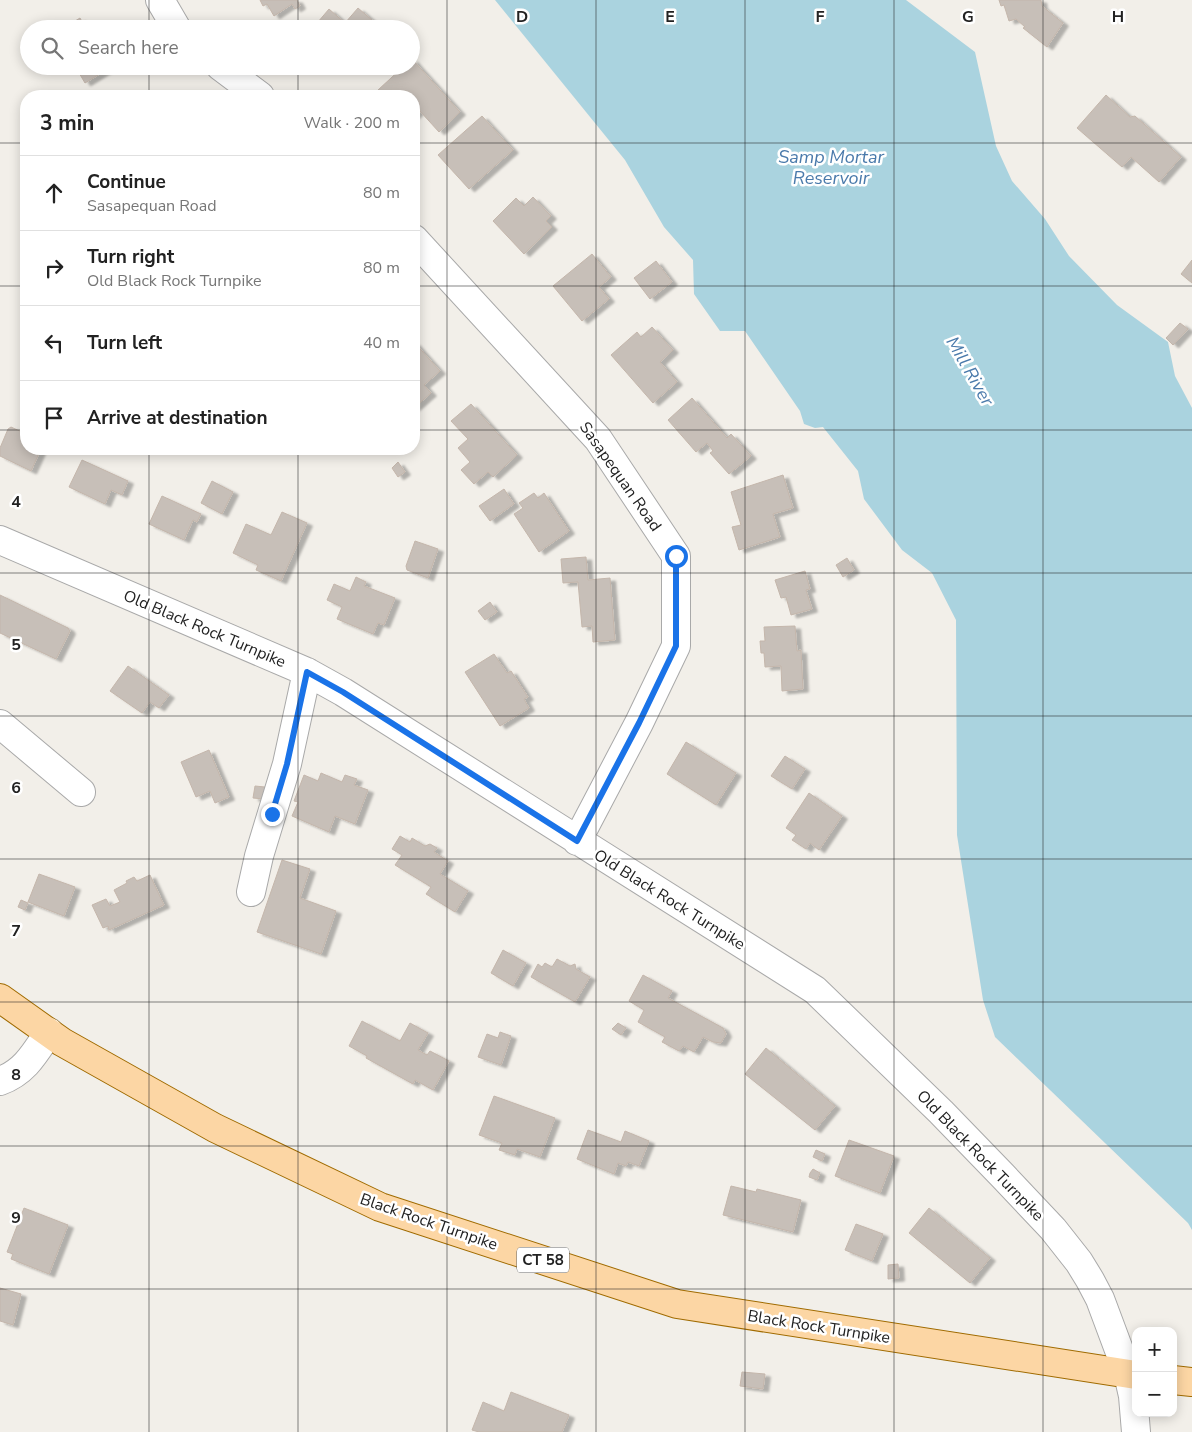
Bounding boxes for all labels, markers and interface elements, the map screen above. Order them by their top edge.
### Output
text: D [516,6,528,28]
text: E [665,6,675,28]
text: F [816,6,825,28]
text: G [962,6,974,28]
text: H [1112,6,1124,28]
search box [20,20,420,75]
icon: search [38,34,66,62]
text: Search here [78,35,179,61]
text: 3 min [40,109,94,137]
text: Walk · 200 m [304,112,400,134]
water label: Samp Mortar Reservoir [778,145,884,190]
text: Continue [87,169,166,195]
icon: ahead [40,179,68,207]
text: 80 m [363,182,400,204]
text: Sasapequan Road [87,195,217,217]
text: Turn right [87,244,174,270]
icon: right [40,254,68,282]
text: 80 m [363,257,400,279]
text: Old Black Rock Turnpike [87,270,261,292]
icon: left [40,329,68,357]
text: Turn left [87,330,162,356]
text: 40 m [363,332,400,354]
water label: Mill River [941,332,1000,410]
icon: arrive [40,404,68,432]
text: Arrive at destination [87,405,268,431]
street label: Sasapequan Road [574,417,666,536]
text: 4 [11,491,21,513]
route start [665,545,688,568]
street label: Old Black Rock Turnpike [120,585,289,673]
text: 5 [11,634,21,656]
text: 6 [11,777,21,799]
route end [261,803,284,826]
street label: Old Black Rock Turnpike [590,844,749,955]
text: 7 [11,920,21,942]
text: 8 [11,1064,21,1086]
street label: Old Black Rock Turnpike [912,1085,1049,1226]
street label: Black Rock Turnpike [357,1188,500,1256]
text: 9 [11,1207,21,1229]
road number: CT 58 [517,1248,569,1272]
street label: Black Rock Turnpike [746,1305,892,1349]
map controls [1132,1327,1177,1417]
button: + [1132,1327,1177,1372]
button: − [1132,1372,1177,1417]

